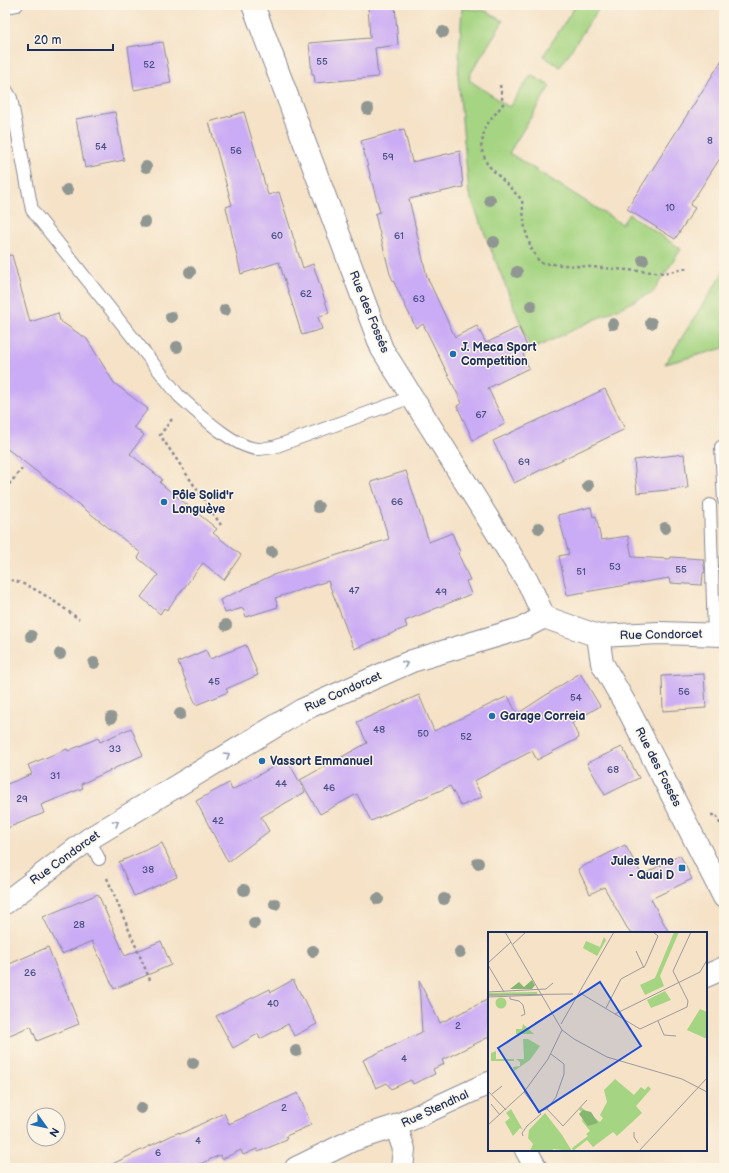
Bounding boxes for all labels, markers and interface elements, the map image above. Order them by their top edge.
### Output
scale bar [28,26,113,52]
text: 20 m [34,33,61,48]
house number: 55 [316,56,328,68]
house number: 52 [143,59,155,71]
house number: 8 [707,135,713,147]
house number: 54 [95,141,107,153]
house number: 56 [230,145,242,157]
house number: 59 [382,151,394,163]
house number: 10 [665,202,675,214]
house number: 60 [271,230,283,242]
house number: 61 [394,230,404,242]
street label: Rue des Fossés [346,269,392,355]
house number: 62 [300,288,312,300]
house number: 63 [413,293,425,305]
place label: J. Meca Sport Competition [461,340,537,369]
marker: J. Meca Sport Competition [448,349,458,359]
house number: 67 [475,409,487,421]
house number: 69 [518,456,530,468]
place label: Pôle Solid'r Longuève [172,488,234,517]
house number: 66 [391,496,403,508]
marker: Pôle Solid'r Longuève [159,497,169,507]
house number: 53 [609,561,621,573]
house number: 55 [675,564,687,576]
house number: 51 [576,566,586,578]
house number: 47 [348,585,360,597]
house number: 49 [435,586,447,598]
street label: Rue Condorcet [620,627,703,643]
one-way arrow [400,661,408,669]
street label: Rue Condorcet [302,668,384,716]
house number: 45 [208,676,220,688]
house number: 56 [678,686,690,698]
house number: 54 [570,692,582,704]
place label: Garage Correia [500,709,586,724]
marker: Garage Correia [487,711,497,721]
house number: 48 [373,724,385,736]
street label: Rue des Fossés [631,725,685,809]
house number: 50 [417,728,429,740]
house number: 52 [460,731,472,743]
house number: 33 [109,743,121,755]
one-way arrow [223,753,230,760]
place label: Vassort Emmanuel [270,754,373,769]
marker: Vassort Emmanuel [257,756,267,766]
house number: 68 [607,764,619,776]
house number: 31 [50,770,60,782]
house number: 44 [275,778,287,790]
house number: 46 [323,782,335,794]
house number: 29 [16,793,28,805]
house number: 42 [212,815,224,827]
one-way arrow [112,820,119,827]
street label: Rue Condorcet [27,827,103,888]
place label: Jules Verne - Quai D [611,854,674,883]
marker: Jules Verne - Quai D [677,863,687,873]
house number: 38 [142,864,154,876]
house number: 28 [73,919,85,931]
inset map [488,932,707,1151]
house number: 26 [24,967,36,979]
house number: 40 [267,998,279,1010]
house number: 2 [455,1020,461,1032]
house number: 4 [401,1053,407,1065]
street label: Rue Stendhal [399,1087,471,1131]
house number: 2 [281,1102,287,1114]
north arrow [26,1107,66,1147]
text: N [46,1125,62,1139]
house number: 4 [195,1135,201,1147]
house number: 6 [155,1147,161,1159]

